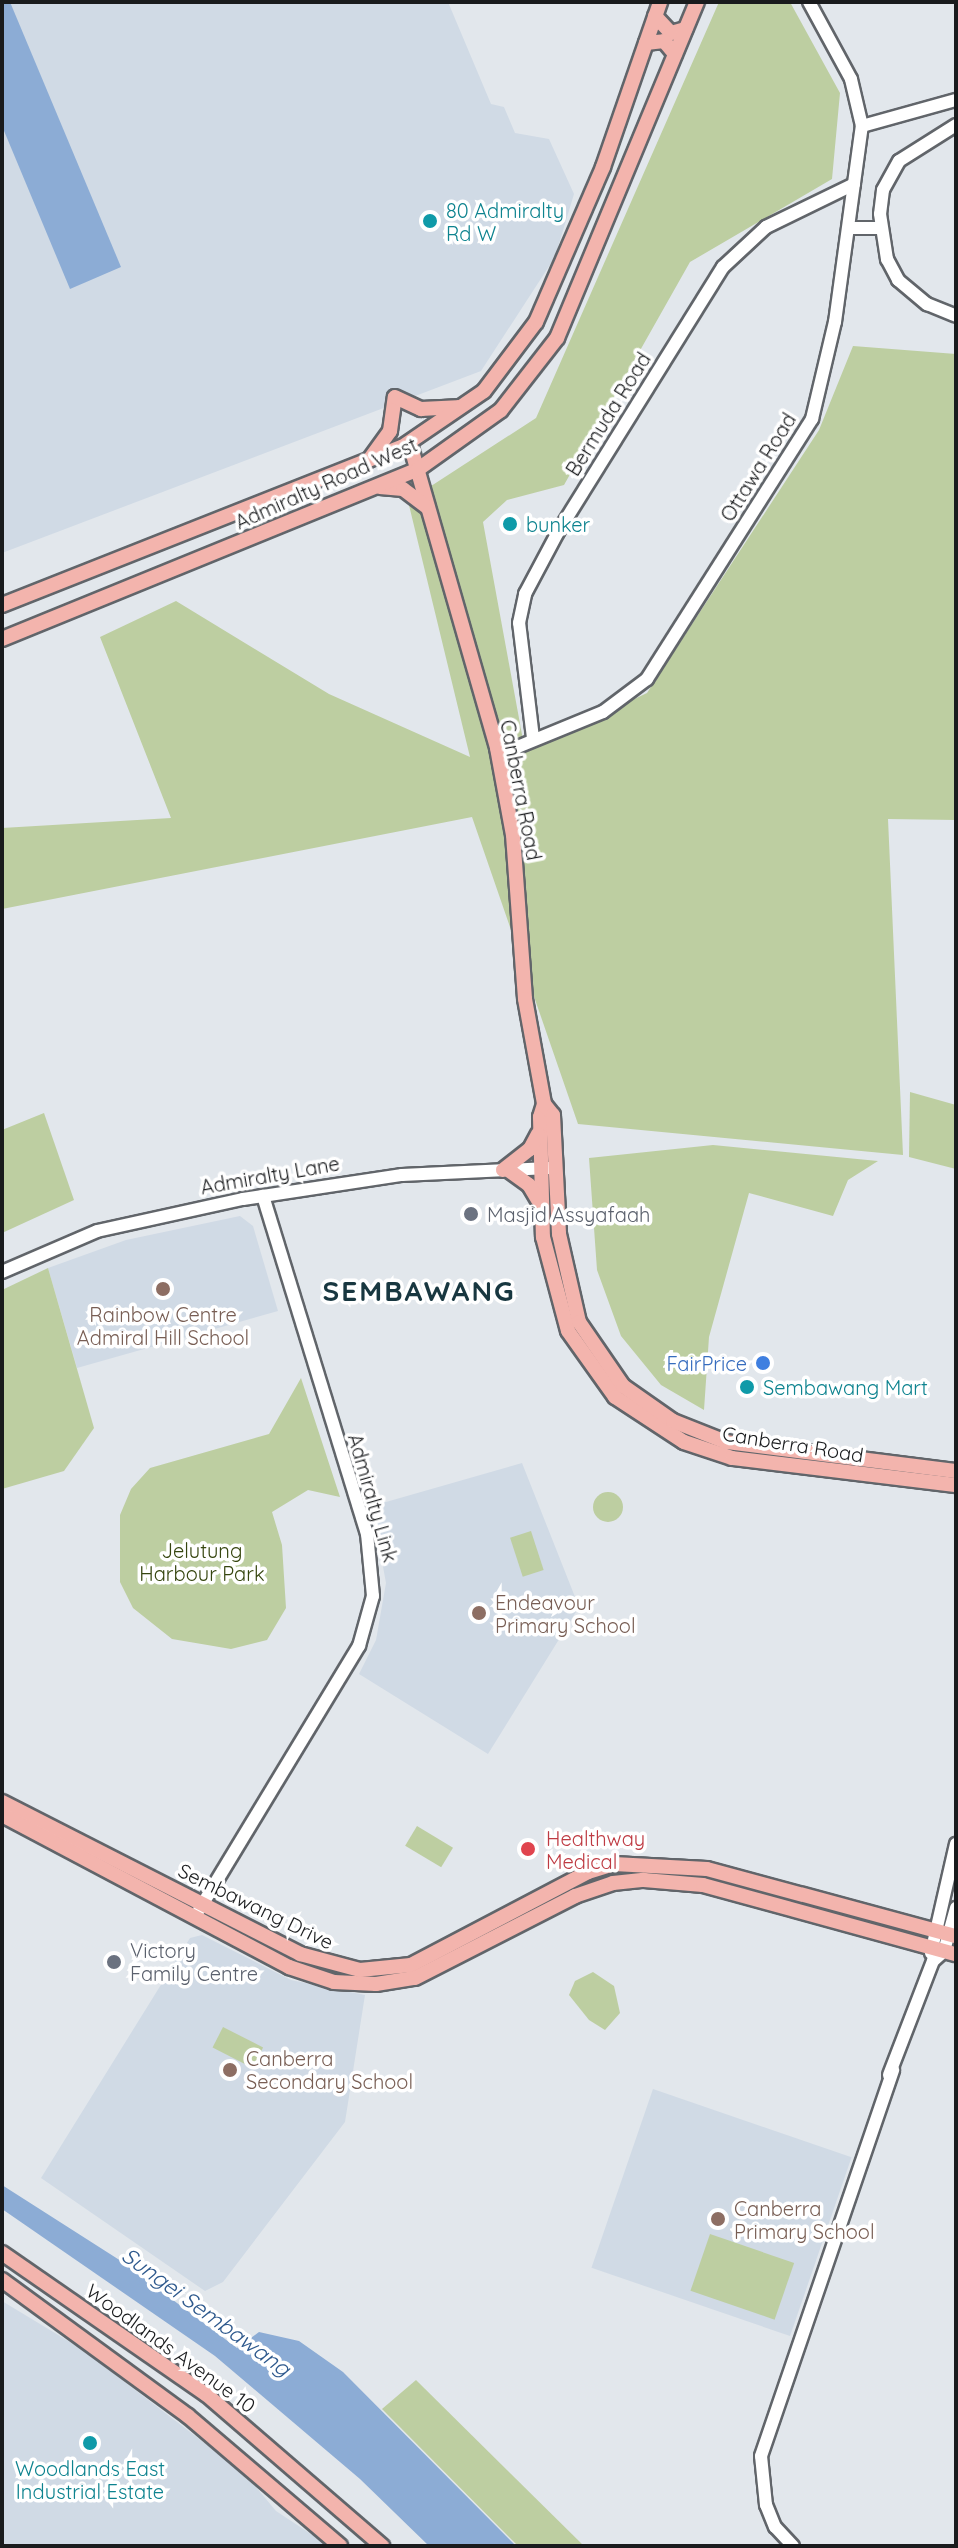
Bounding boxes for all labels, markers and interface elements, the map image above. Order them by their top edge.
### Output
place label: 80 Admiralty Rd W [446,198,564,245]
marker: 80 Admiralty Rd W [421,212,439,230]
street label: Bermuda Road [560,348,656,480]
street label: Ottawa Road [715,408,801,526]
street label: Admiralty Road West [231,432,421,534]
place label: bunker [526,512,590,536]
marker: bunker [501,515,519,533]
street label: Canberra Road [496,718,546,862]
street label: Admiralty Lane [199,1151,341,1199]
place label: Masjid Assyafaah [487,1202,650,1226]
marker: Masjid Assyafaah [462,1205,480,1223]
district label: SEMBAWANG [322,1274,516,1308]
marker: Rainbow Centre Admiral Hill School [154,1280,172,1298]
place label: Rainbow Centre Admiral Hill School [77,1302,249,1349]
place label: FairPrice [666,1351,747,1375]
marker: FairPrice [754,1354,772,1372]
place label: Sembawang Mart [763,1375,928,1399]
marker: Sembawang Mart [738,1378,756,1396]
street label: Canberra Road [721,1421,865,1467]
street label: Admiralty Link [343,1431,403,1565]
park label: Jelutung Harbour Park [139,1538,265,1585]
place label: Endeavour Primary School [495,1590,635,1637]
marker: Endeavour Primary School [470,1604,488,1622]
place label: Healthway Medical [546,1826,645,1873]
marker: Healthway Medical [517,1838,539,1860]
street label: Sembawang Drive [174,1858,338,1954]
place label: Victory Family Centre [130,1938,258,1985]
marker: Victory Family Centre [105,1953,123,1971]
place label: Canberra Secondary School [246,2046,413,2093]
marker: Canberra Secondary School [221,2061,239,2079]
place label: Canberra Primary School [734,2196,874,2243]
marker: Canberra Primary School [709,2210,727,2228]
water label: Sungei Sembawang [117,2242,295,2382]
street label: Woodlands Avenue 10 [82,2278,260,2418]
marker: Woodlands East Industrial Estate [81,2434,99,2452]
place label: Woodlands East Industrial Estate [15,2456,165,2503]

